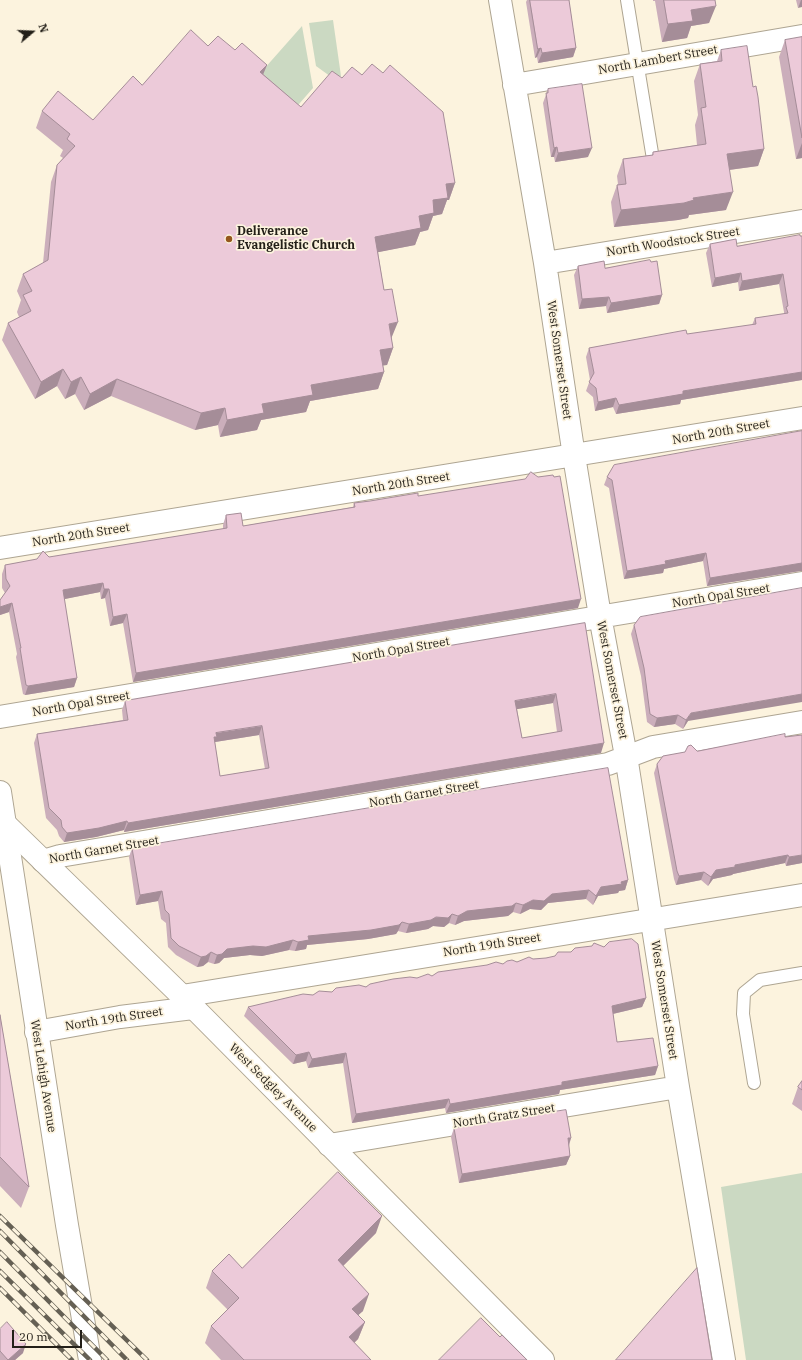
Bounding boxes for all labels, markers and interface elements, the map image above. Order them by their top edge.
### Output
north arrow [12,12,52,52]
text: N [35,22,51,34]
street label: North Lambert Street [597,42,719,78]
street label: North Woodstock Street [605,224,741,260]
place label: Deliverance Evangelistic Church [237,225,355,253]
marker: Deliverance Evangelistic Church [224,234,234,244]
street label: West Somerset Street [543,299,575,421]
street label: North 20th Street [671,416,771,448]
street label: North 20th Street [351,469,451,499]
street label: North 20th Street [31,520,131,550]
street label: North Opal Street [671,581,771,611]
street label: West Somerset Street [593,620,631,740]
street label: North Opal Street [351,634,451,666]
street label: North Opal Street [31,688,131,720]
street label: North Garnet Street [368,777,480,811]
street label: North Garnet Street [48,833,160,867]
street label: North 19th Street [442,930,542,960]
street label: West Somerset Street [647,939,681,1061]
street label: North 19th Street [64,1004,164,1034]
street label: West Lehigh Avenue [27,1019,59,1133]
street label: West Sedgley Avenue [226,1041,320,1135]
street label: North Gratz Street [452,1101,556,1131]
scale bar [14,1322,84,1348]
text: 20 m [19,1329,48,1344]

